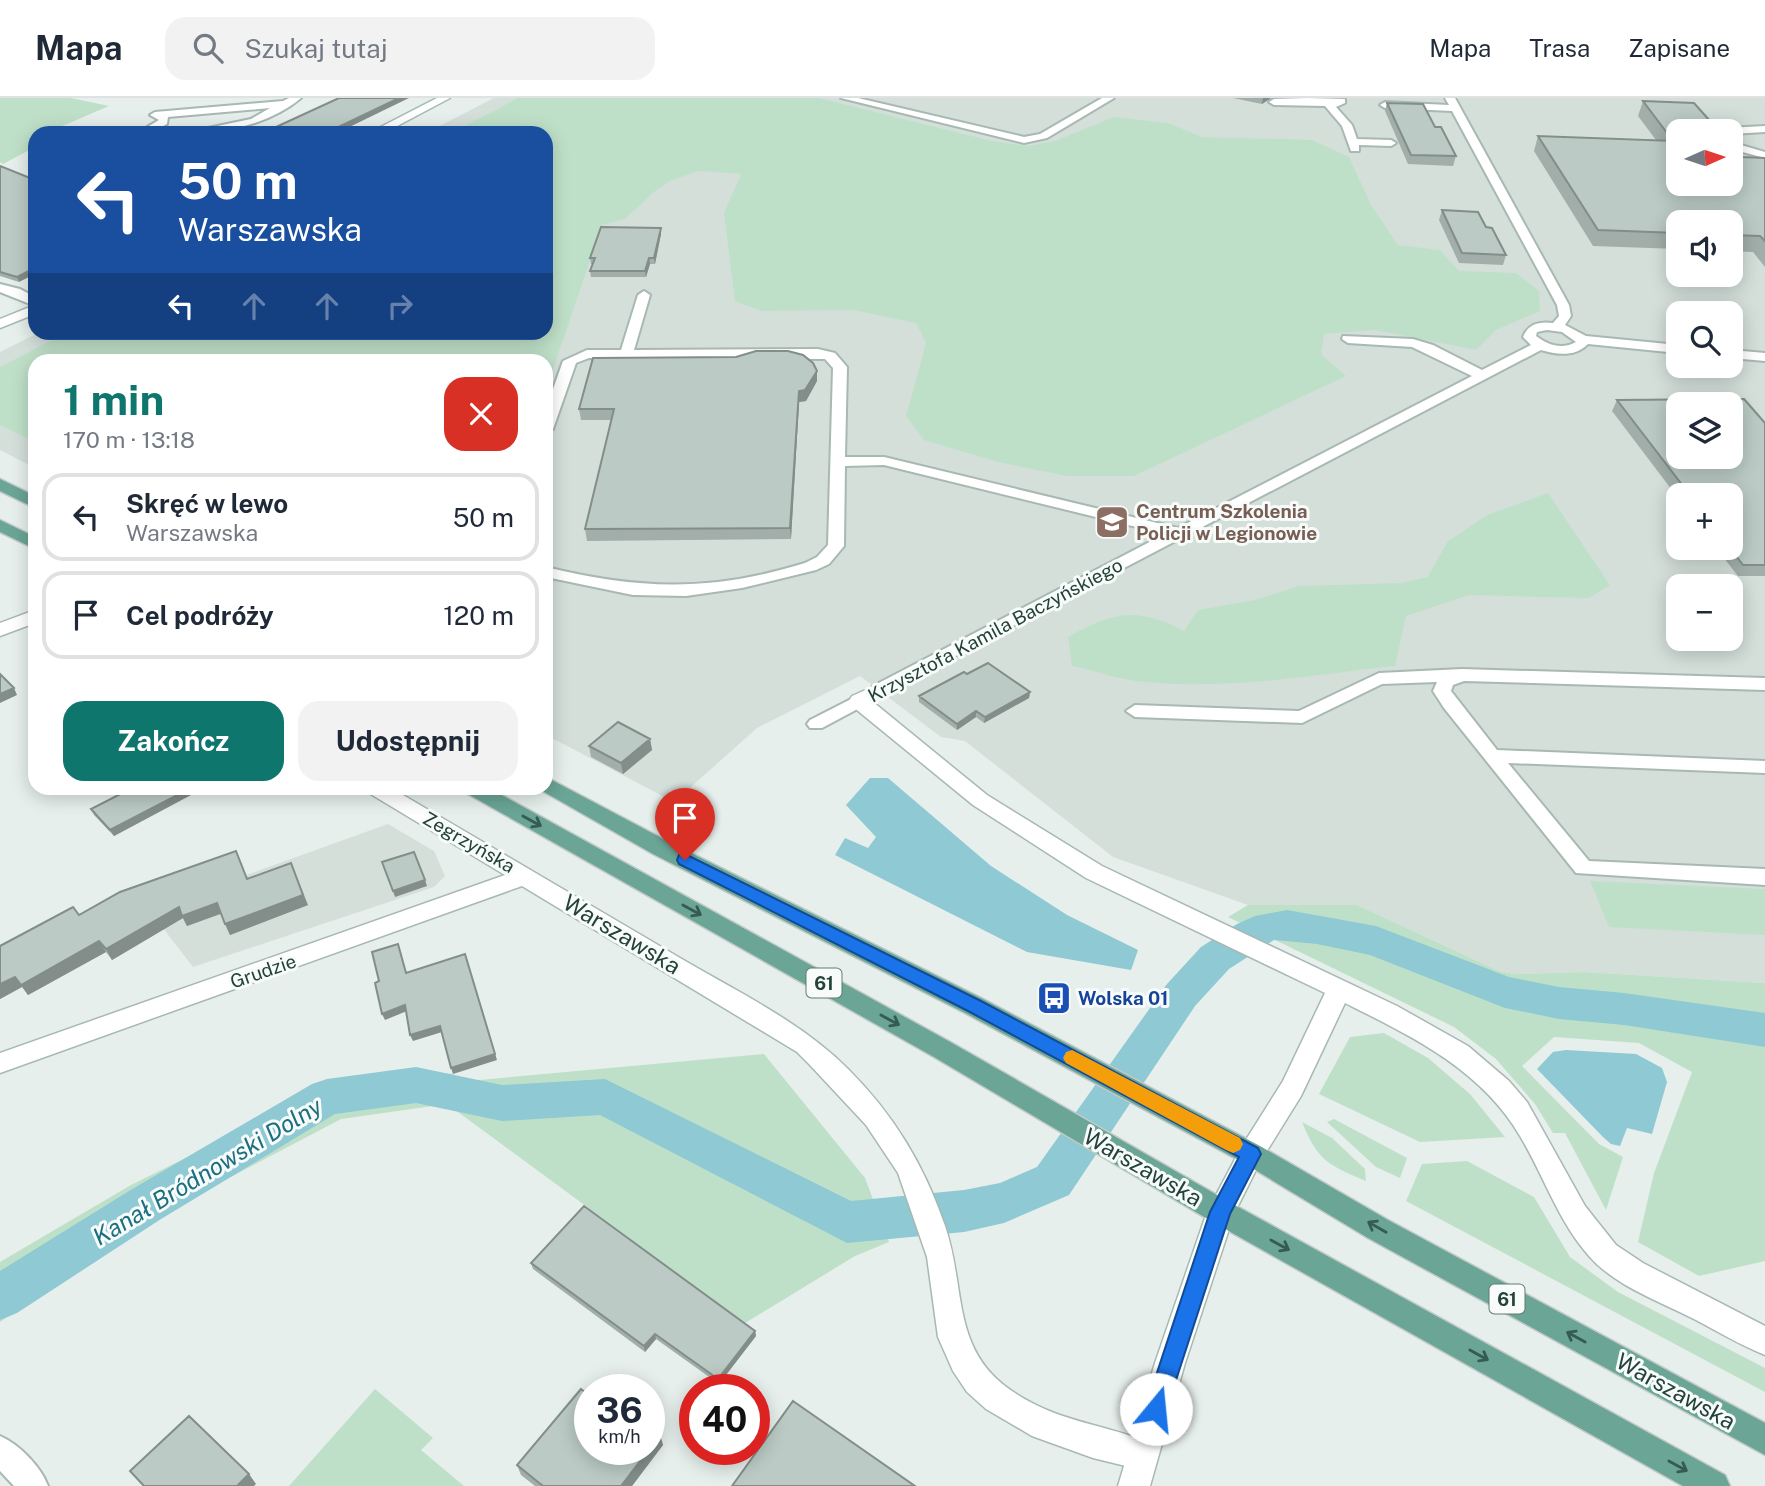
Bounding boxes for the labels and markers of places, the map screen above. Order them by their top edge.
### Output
place label: Centrum Szkolenia Policji w Legionowie [1136,500,1317,544]
school or university icon: Centrum Szkolenia Policji w Legionowie [1093,503,1131,541]
pin [655,788,715,860]
bus stop icon: Wolska 01 [1035,979,1073,1017]
place label: Wolska 01 [1078,987,1168,1009]

